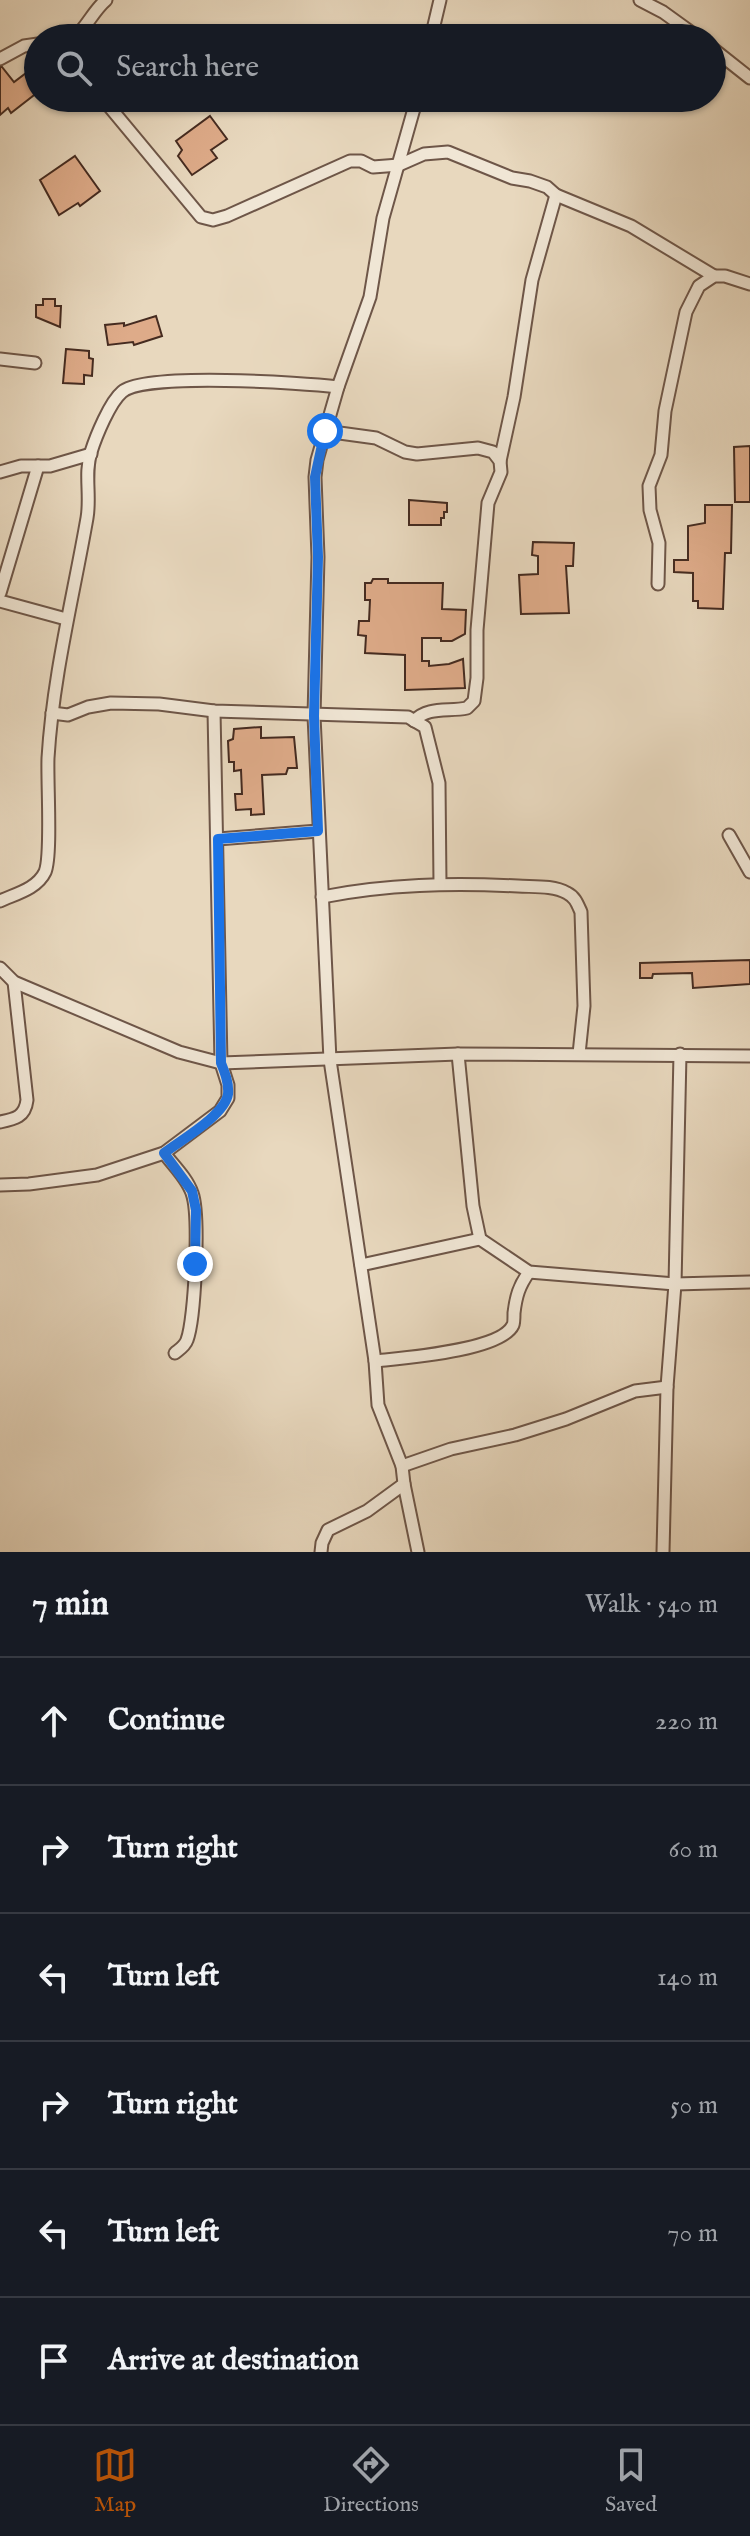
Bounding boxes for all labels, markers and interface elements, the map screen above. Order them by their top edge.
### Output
search box [24,24,726,112]
icon: search [52,46,96,90]
text: Search here [116,49,259,87]
route start [307,413,343,449]
route end [177,1246,213,1282]
text: 7 min [32,1583,109,1626]
text: Walk · 540 m [585,1588,718,1621]
icon: ahead [32,1699,76,1743]
text: Continue [108,1702,225,1740]
text: 220 m [655,1705,718,1738]
icon: right [32,1827,76,1871]
text: Turn right [108,1830,238,1868]
text: 60 m [669,1833,718,1866]
icon: left [32,1955,76,1999]
text: Turn left [108,1958,219,1996]
text: 140 m [657,1961,718,1994]
icon: right [32,2083,76,2127]
text: Turn right [108,2086,238,2124]
text: 50 m [670,2089,718,2122]
icon: left [32,2211,76,2255]
text: Turn left [108,2214,219,2252]
text: 70 m [667,2217,718,2250]
icon: arrive [32,2339,76,2383]
text: Arrive at destination [108,2342,359,2380]
tab: Map [93,2443,137,2519]
tab: Directions [323,2443,419,2519]
tab: Saved [605,2443,657,2519]

